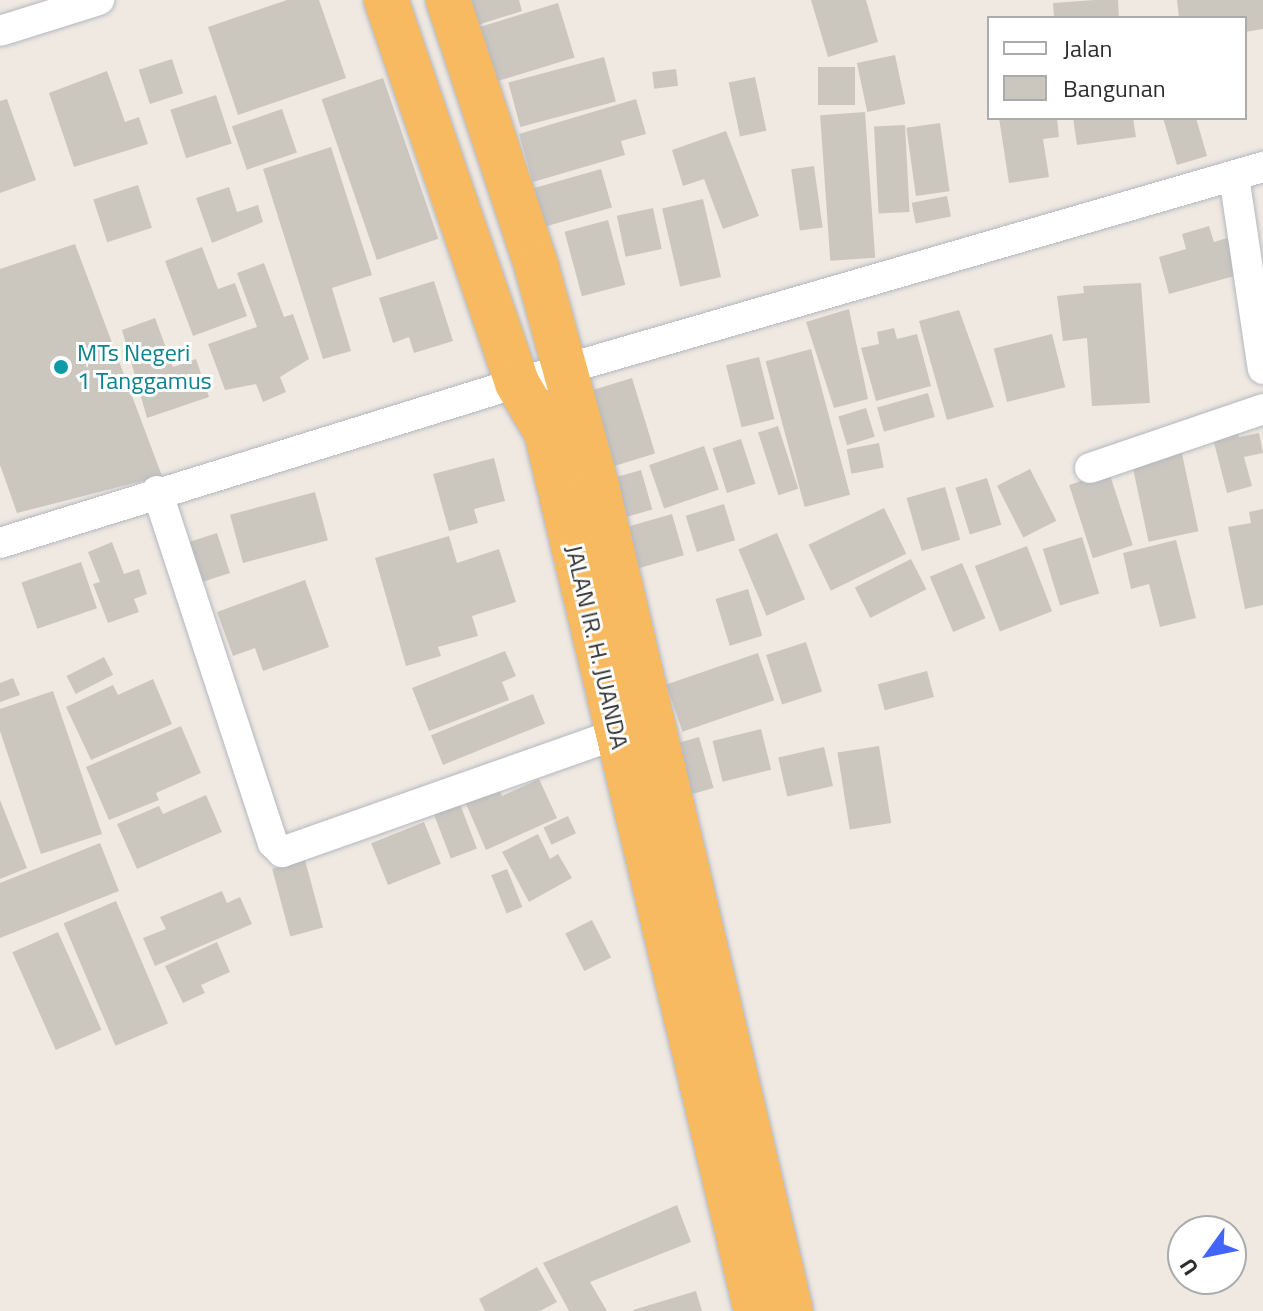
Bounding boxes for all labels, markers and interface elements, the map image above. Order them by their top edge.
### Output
legend [987,16,1247,120]
text: Jalan [1063,30,1112,66]
text: Bangunan [1063,70,1166,106]
place label: MTs Negeri 1 Tanggamus [77,339,212,395]
marker: MTs Negeri 1 Tanggamus [52,358,70,376]
street label: JALAN IR. H. JUANDA [560,542,634,752]
north arrow [1167,1215,1247,1295]
text: U [1170,1252,1207,1282]

